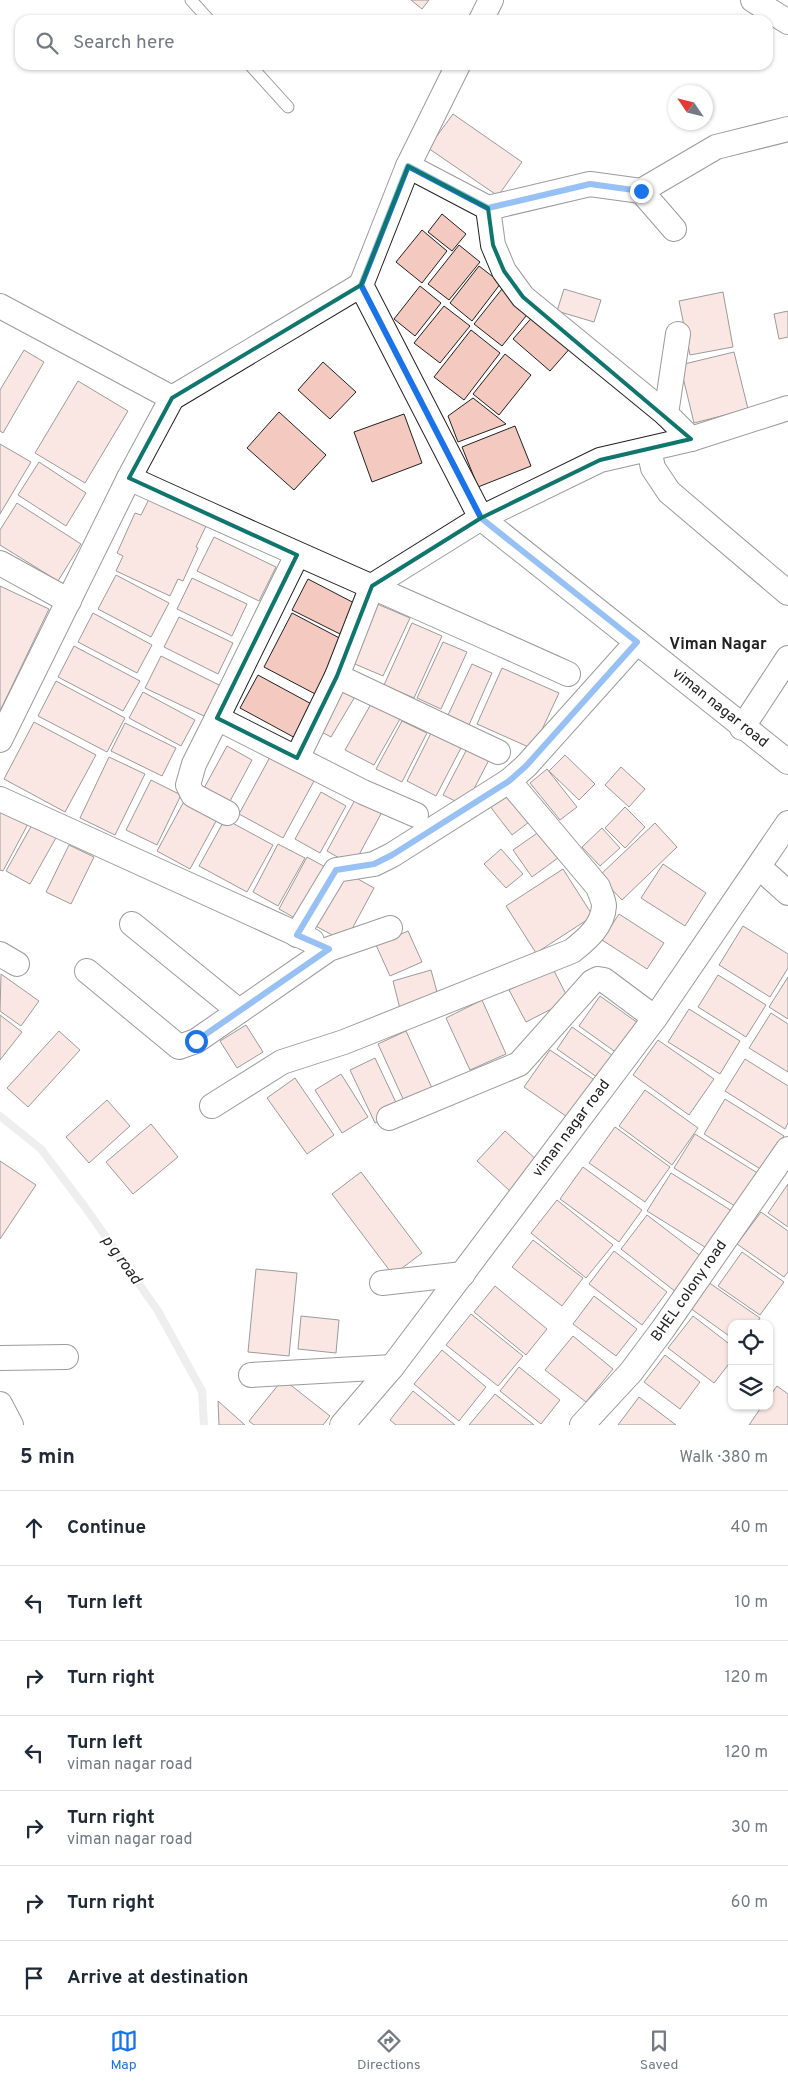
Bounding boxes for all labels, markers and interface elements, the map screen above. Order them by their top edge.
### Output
search box [15,15,773,70]
icon: search [33,29,61,57]
text: Search here [73,31,175,55]
north arrow [668,85,713,130]
route end [630,180,653,203]
district label: Viman Nagar [669,635,767,655]
street label: viman nagar road [668,664,772,752]
route start [185,1030,208,1053]
street label: viman nagar road [529,1076,615,1181]
water label: p g road [96,1231,146,1290]
street label: BHEL colony road [647,1237,731,1346]
map controls [728,1320,773,1410]
button: locate [728,1320,773,1365]
button: layers [728,1365,773,1410]
text: 5 min [20,1444,75,1471]
text: Walk · 380 m [680,1448,768,1468]
icon: ahead [20,1514,48,1542]
text: Continue [67,1516,146,1540]
text: 40 m [730,1518,768,1538]
icon: left [20,1589,48,1617]
text: Turn left [67,1591,143,1615]
text: 10 m [734,1593,768,1613]
icon: right [20,1664,48,1692]
text: Turn right [67,1666,155,1690]
text: 120 m [725,1668,768,1688]
text: Turn left [67,1731,143,1755]
icon: left [20,1739,48,1767]
text: 120 m [725,1743,768,1763]
text: viman nagar road [67,1755,192,1775]
text: Turn right [67,1806,155,1830]
icon: right [20,1814,48,1842]
text: 30 m [731,1818,768,1838]
text: viman nagar road [67,1830,192,1850]
icon: right [20,1889,48,1917]
text: Turn right [67,1891,155,1915]
text: 60 m [731,1893,768,1913]
icon: arrive [20,1964,48,1992]
text: Arrive at destination [67,1966,248,1990]
tab: Map [110,2027,138,2074]
tab: Directions [357,2027,421,2074]
tab: Saved [640,2027,678,2074]

